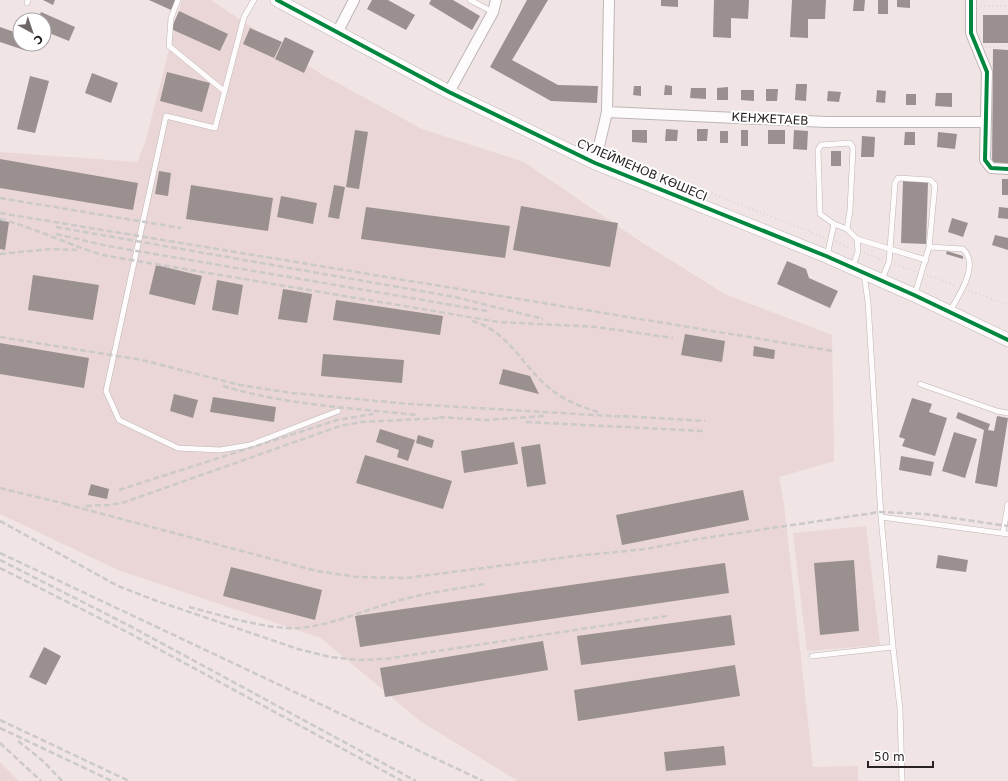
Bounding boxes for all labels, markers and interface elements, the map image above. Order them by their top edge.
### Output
north arrow [12,12,52,52]
text: С [31,32,45,47]
street label: КЕНЖЕТАЕВ [731,110,809,128]
street label: СҮЛЕЙМЕНОВ КӨШЕСІ [575,135,710,204]
scale bar [868,743,933,769]
text: 50 m [874,750,905,764]

